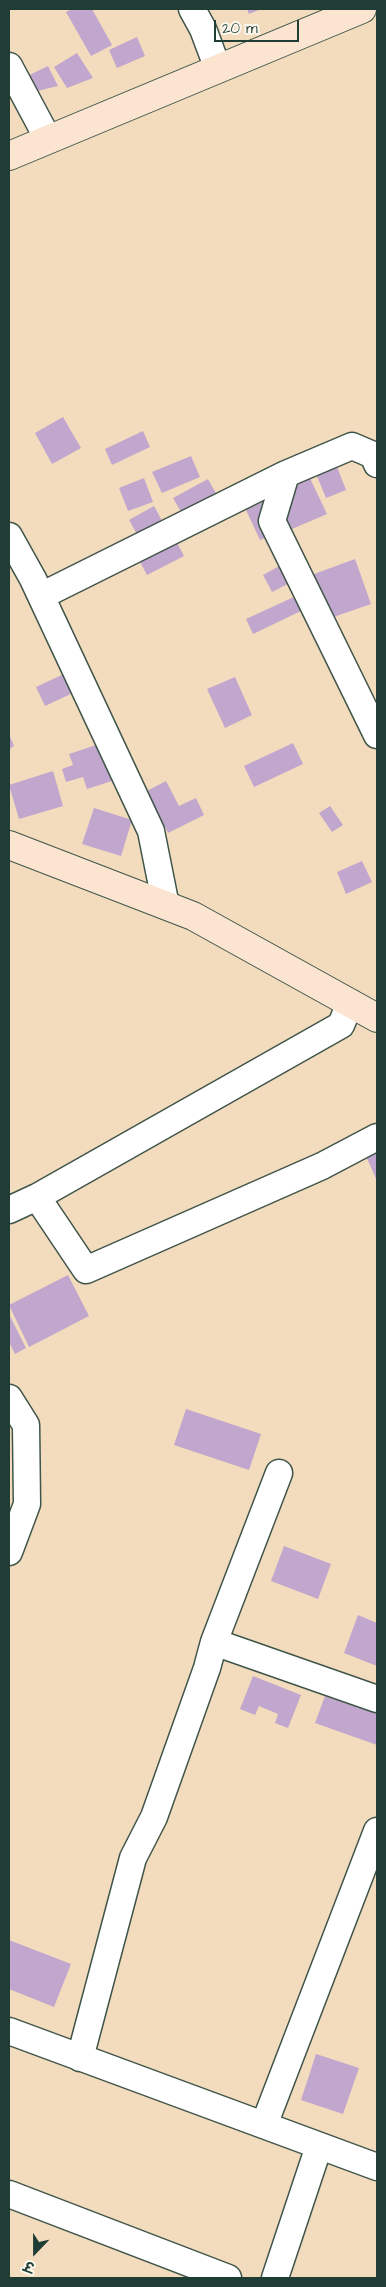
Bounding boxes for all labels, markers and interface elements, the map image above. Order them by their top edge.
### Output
scale bar [216,10,301,42]
text: 20 m [222,18,258,39]
north arrow [10,2227,60,2277]
text: उ [21,2255,37,2277]

